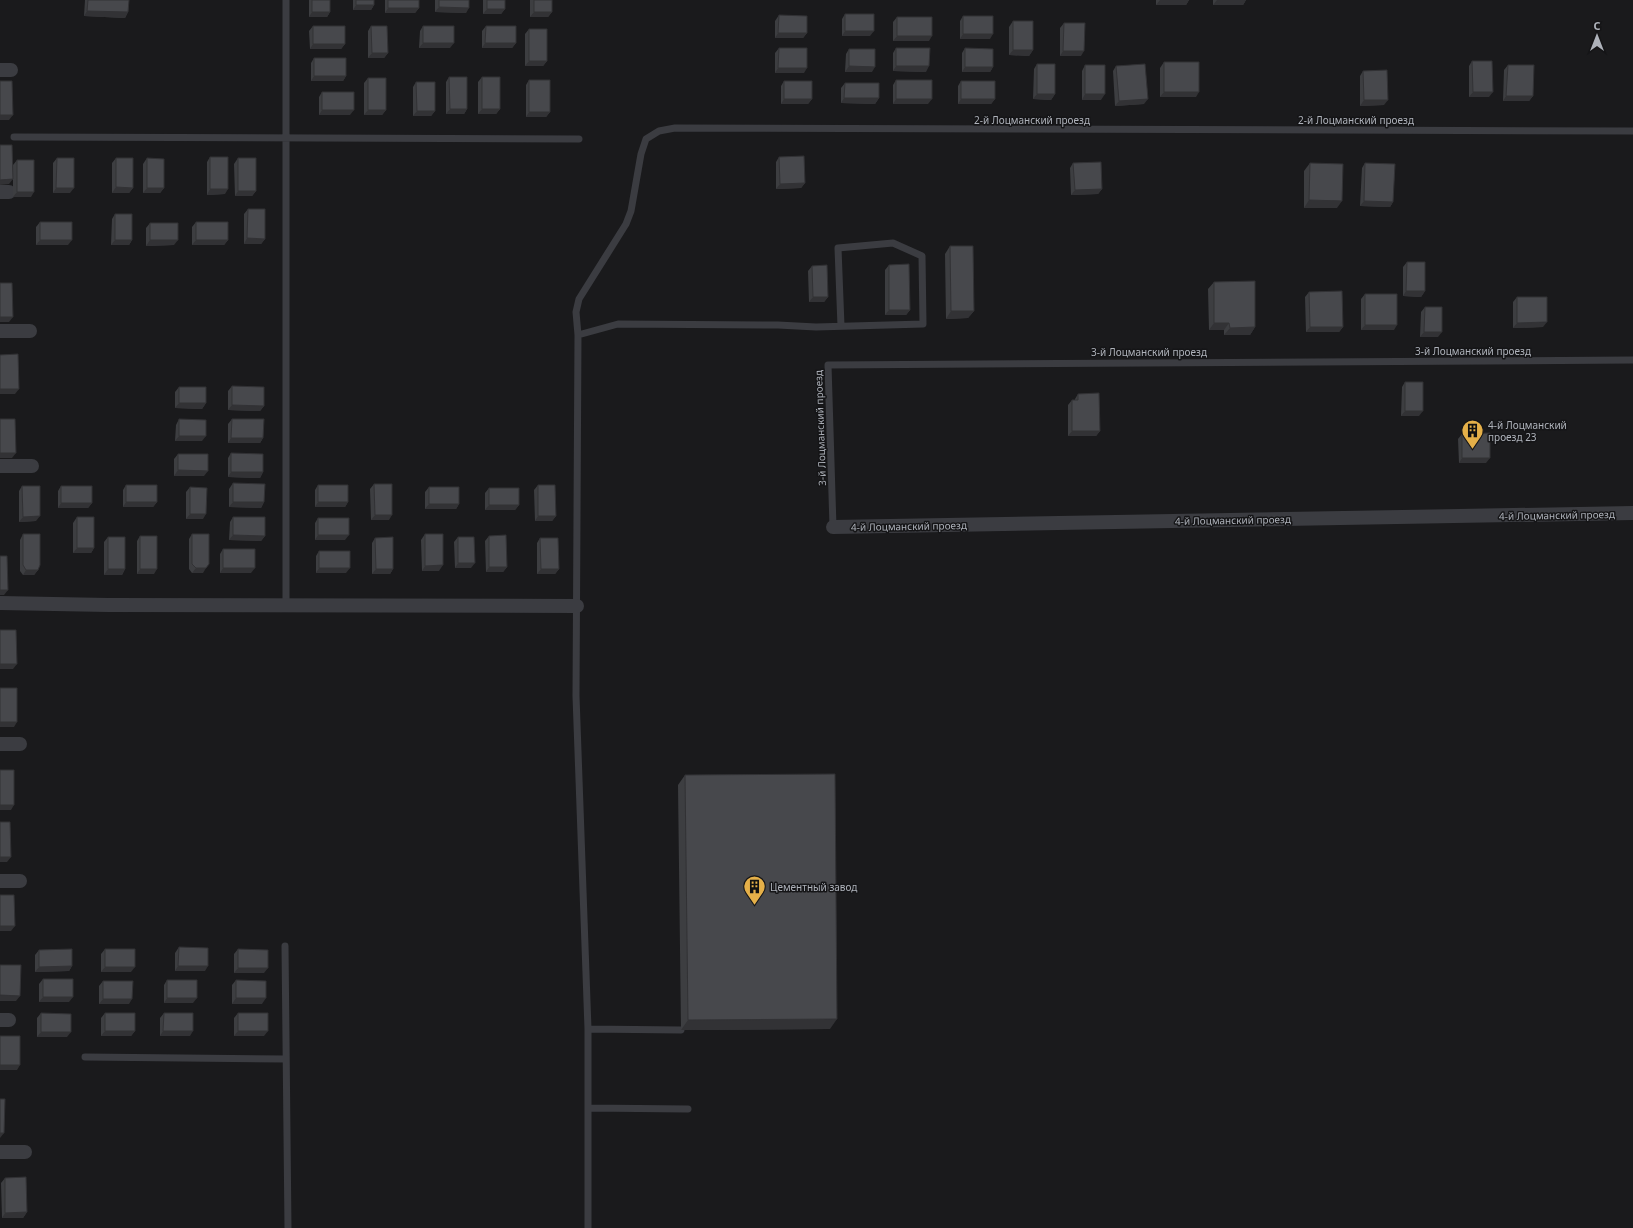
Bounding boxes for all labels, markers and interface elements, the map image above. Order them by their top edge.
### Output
north arrow [1577,16,1617,56]
text: С [1593,18,1601,33]
street label: 2-й Лоцманский проезд [974,113,1090,127]
street label: 2-й Лоцманский проезд [1298,113,1414,127]
street label: 3-й Лоцманский проезд [1415,344,1531,358]
street label: 3-й Лоцманский проезд [1091,345,1207,359]
street label: 3-й Лоцманский проезд [811,370,829,486]
building icon: 4-й Лоцманский проезд 23 [1459,418,1485,451]
place label: 4-й Лоцманский проезд 23 [1488,418,1567,444]
street label: 4-й Лоцманский проезд [1499,507,1615,523]
street label: 4-й Лоцманский проезд [1175,512,1291,528]
street label: 4-й Лоцманский проезд [851,518,967,534]
building icon: Цементный завод [741,874,767,907]
place label: Цементный завод [770,880,857,894]

